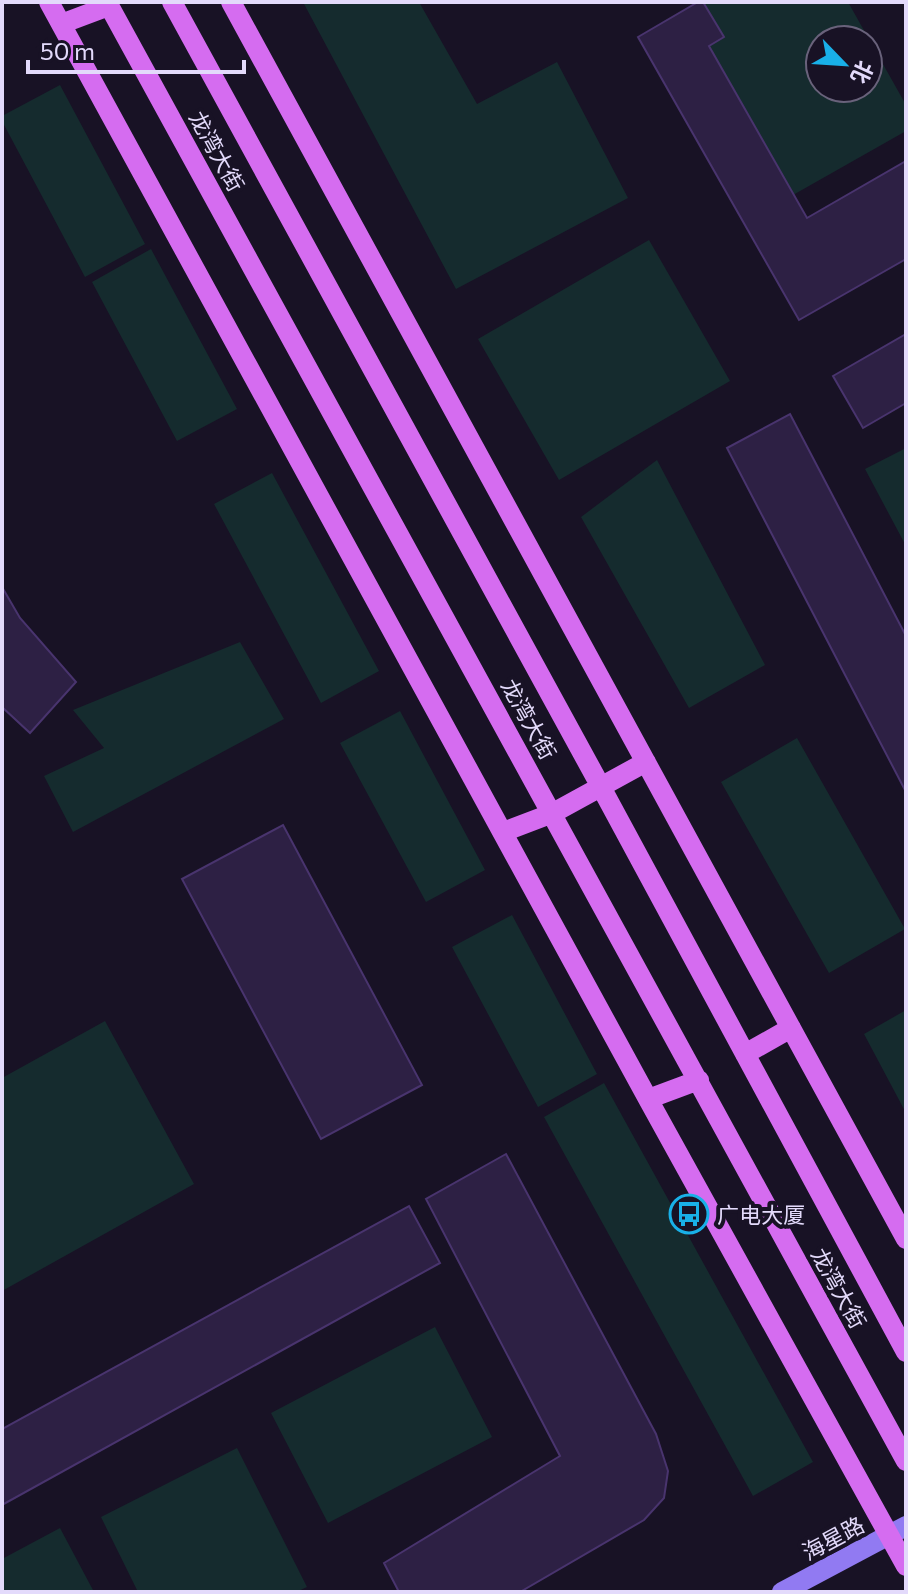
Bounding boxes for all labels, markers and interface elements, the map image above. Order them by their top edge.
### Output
scale bar [28,24,244,74]
north arrow [804,24,884,104]
text: 50 m [40,36,95,65]
text: 北 [846,57,879,88]
street label: 龙湾大街 [184,106,250,196]
street label: 龙湾大街 [496,674,562,764]
bus stop icon: 广电大厦 [668,1193,710,1235]
place label: 广电大厦 [717,1201,805,1228]
street label: 龙湾大街 [806,1243,872,1333]
street label: 海星路 [798,1511,868,1565]

